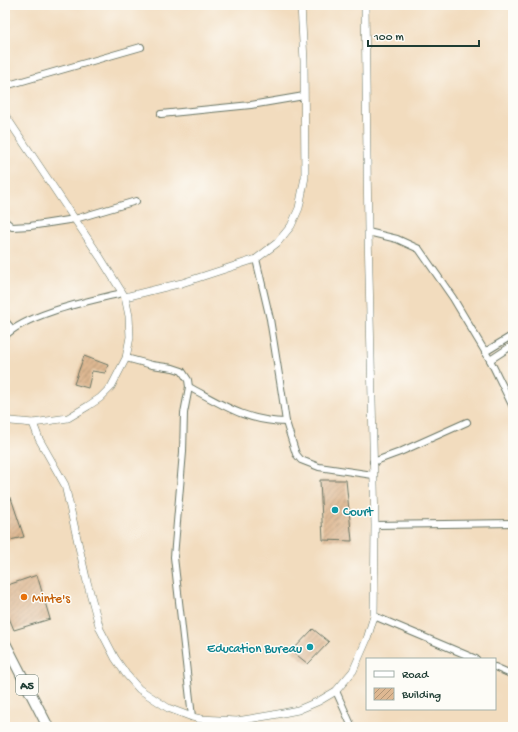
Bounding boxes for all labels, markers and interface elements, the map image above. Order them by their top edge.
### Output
scale bar [368,22,479,48]
text: 100 m [373,31,404,45]
marker: Court [330,505,340,515]
place label: Court [343,505,374,520]
marker: Minte's [19,592,29,602]
place label: Minte's [32,592,71,607]
place label: Education Bureau [207,642,302,657]
marker: Education Bureau [305,642,315,652]
legend [366,658,496,710]
text: Road [402,669,429,683]
road number: A5 [16,675,38,695]
text: Building [401,689,441,703]

